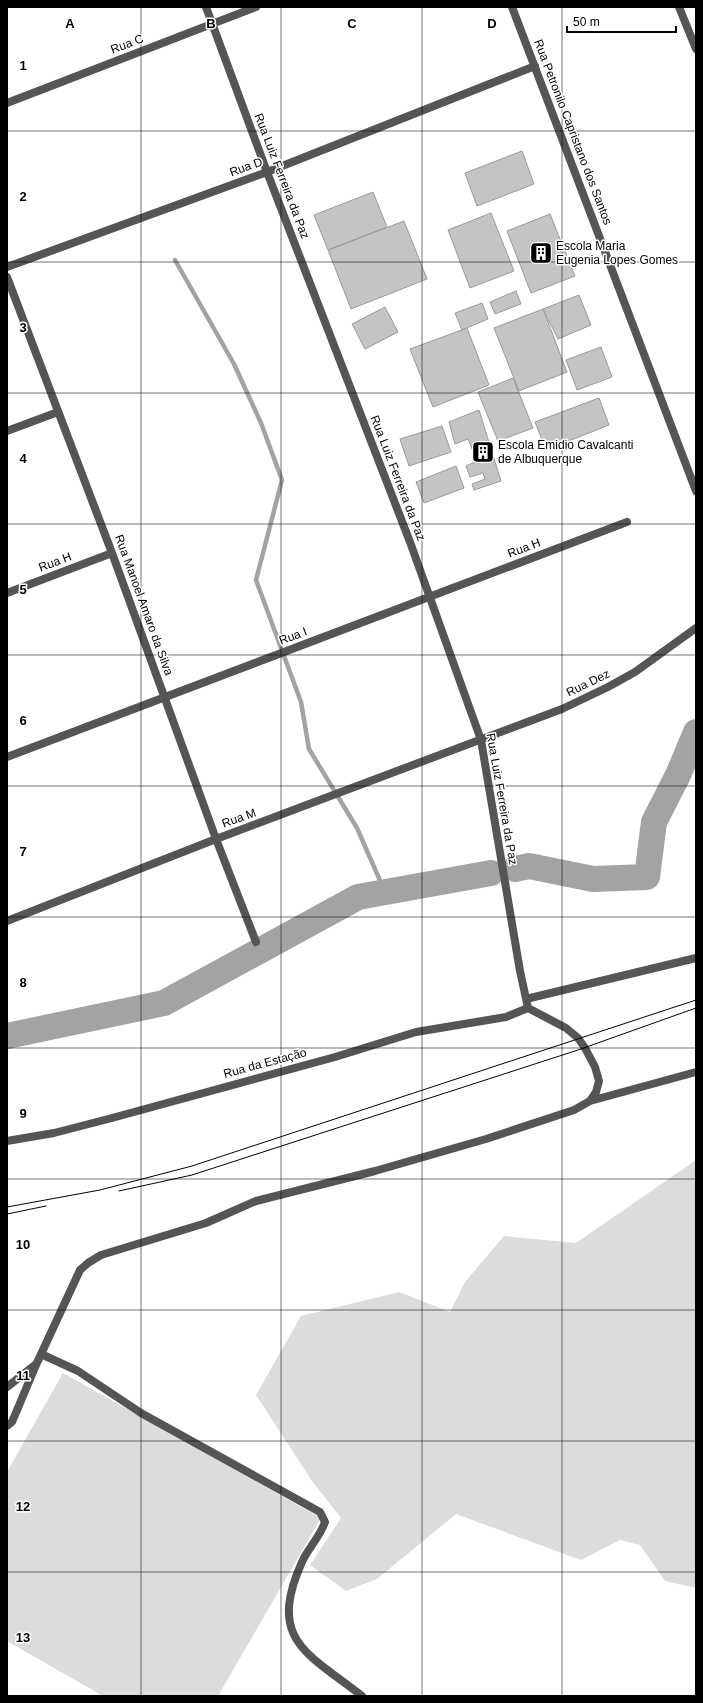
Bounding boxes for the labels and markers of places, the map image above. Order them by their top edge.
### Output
place label: Escola Maria Eugenia Lopes Gomes [556,239,678,267]
building icon: Escola Maria Eugenia Lopes Gomes [528,240,554,266]
place label: Escola Emidio Cavalcanti de Albuquerque [498,438,633,466]
building icon: Escola Emidio Cavalcanti de Albuquerque [470,439,496,465]

